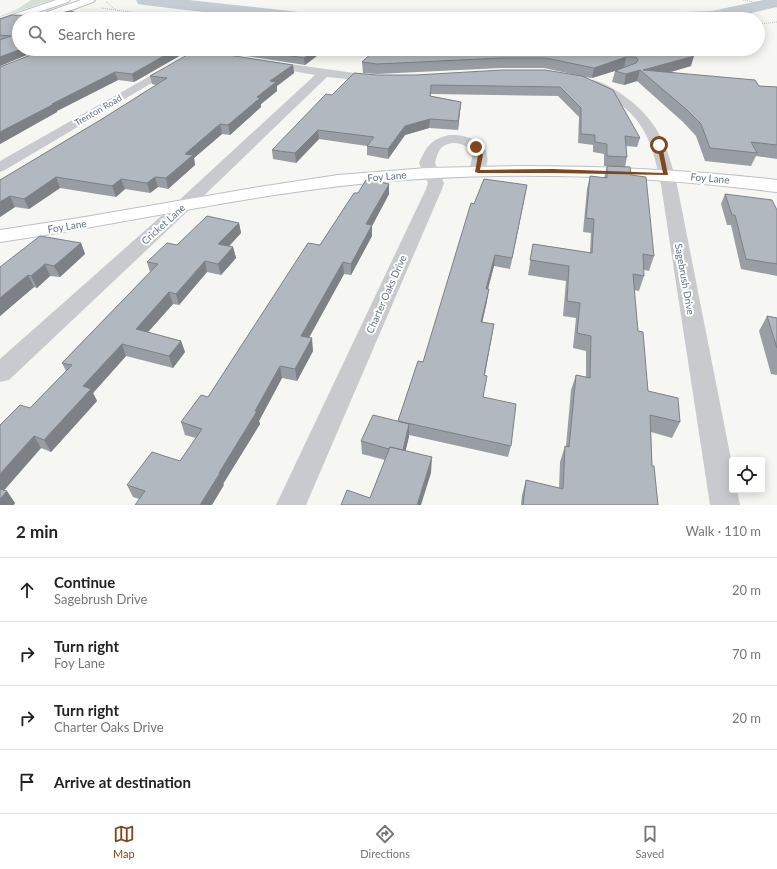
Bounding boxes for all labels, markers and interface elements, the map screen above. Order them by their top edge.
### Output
search box [12,12,765,56]
icon: search [26,23,48,45]
text: Search here [58,25,135,43]
street label: Trenton Road [72,92,124,128]
route start [650,136,668,154]
route end [467,138,485,156]
street label: Foy Lane [367,168,407,184]
street label: Foy Lane [690,170,730,186]
street label: Cricket Lane [139,201,187,247]
street label: Foy Lane [47,217,87,235]
street label: Sagebrush Drive [673,243,697,315]
street label: Charter Oaks Drive [363,253,409,335]
map controls [729,457,765,493]
button: locate [729,457,765,493]
text: 2 min [16,521,58,542]
text: Walk · 110 m [685,523,761,539]
text: Continue [54,573,115,591]
icon: ahead [16,579,38,601]
text: 20 m [732,582,761,598]
text: Sagebrush Drive [54,591,147,607]
text: Turn right [54,637,119,655]
icon: right [16,643,38,665]
text: 70 m [732,646,761,662]
text: Foy Lane [54,655,105,671]
text: Turn right [54,701,119,719]
icon: right [16,707,38,729]
text: 20 m [732,710,761,726]
text: Charter Oaks Drive [54,719,164,735]
icon: arrive [16,771,38,793]
text: Arrive at destination [54,773,191,791]
tab: Map [113,823,135,860]
tab: Directions [360,823,410,860]
tab: Saved [635,823,664,860]

